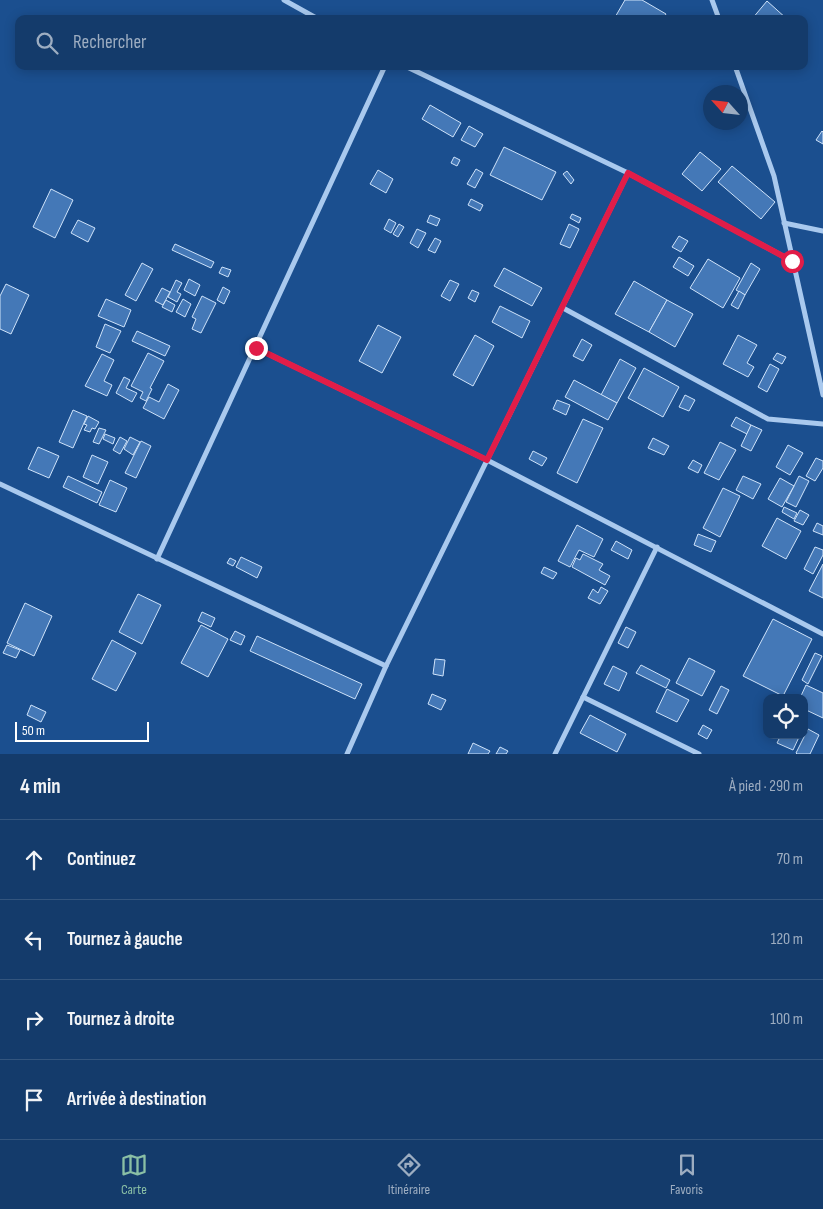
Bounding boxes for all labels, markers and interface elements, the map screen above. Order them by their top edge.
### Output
search box [15,15,808,70]
icon: search [33,29,61,57]
text: Rechercher [73,31,147,54]
north arrow [703,85,748,130]
route start [781,250,804,273]
route end [245,337,268,360]
map controls [763,694,808,739]
button: locate [763,694,808,739]
scale bar [15,719,149,742]
text: 50 m [22,722,45,739]
text: 4 min [20,774,61,799]
text: À pied · 290 m [729,777,803,796]
icon: ahead [20,846,48,874]
text: Continuez [67,848,136,871]
text: 70 m [777,850,803,869]
icon: left [20,926,48,954]
text: Tournez à gauche [67,928,183,951]
text: 120 m [771,930,803,949]
icon: right [20,1006,48,1034]
text: Tournez à droite [67,1008,175,1031]
text: 100 m [770,1010,803,1029]
icon: arrive [20,1086,48,1114]
text: Arrivée à destination [67,1088,207,1111]
tab: Carte [120,1151,148,1198]
tab: Itinéraire [388,1151,430,1198]
tab: Favoris [670,1151,703,1198]

